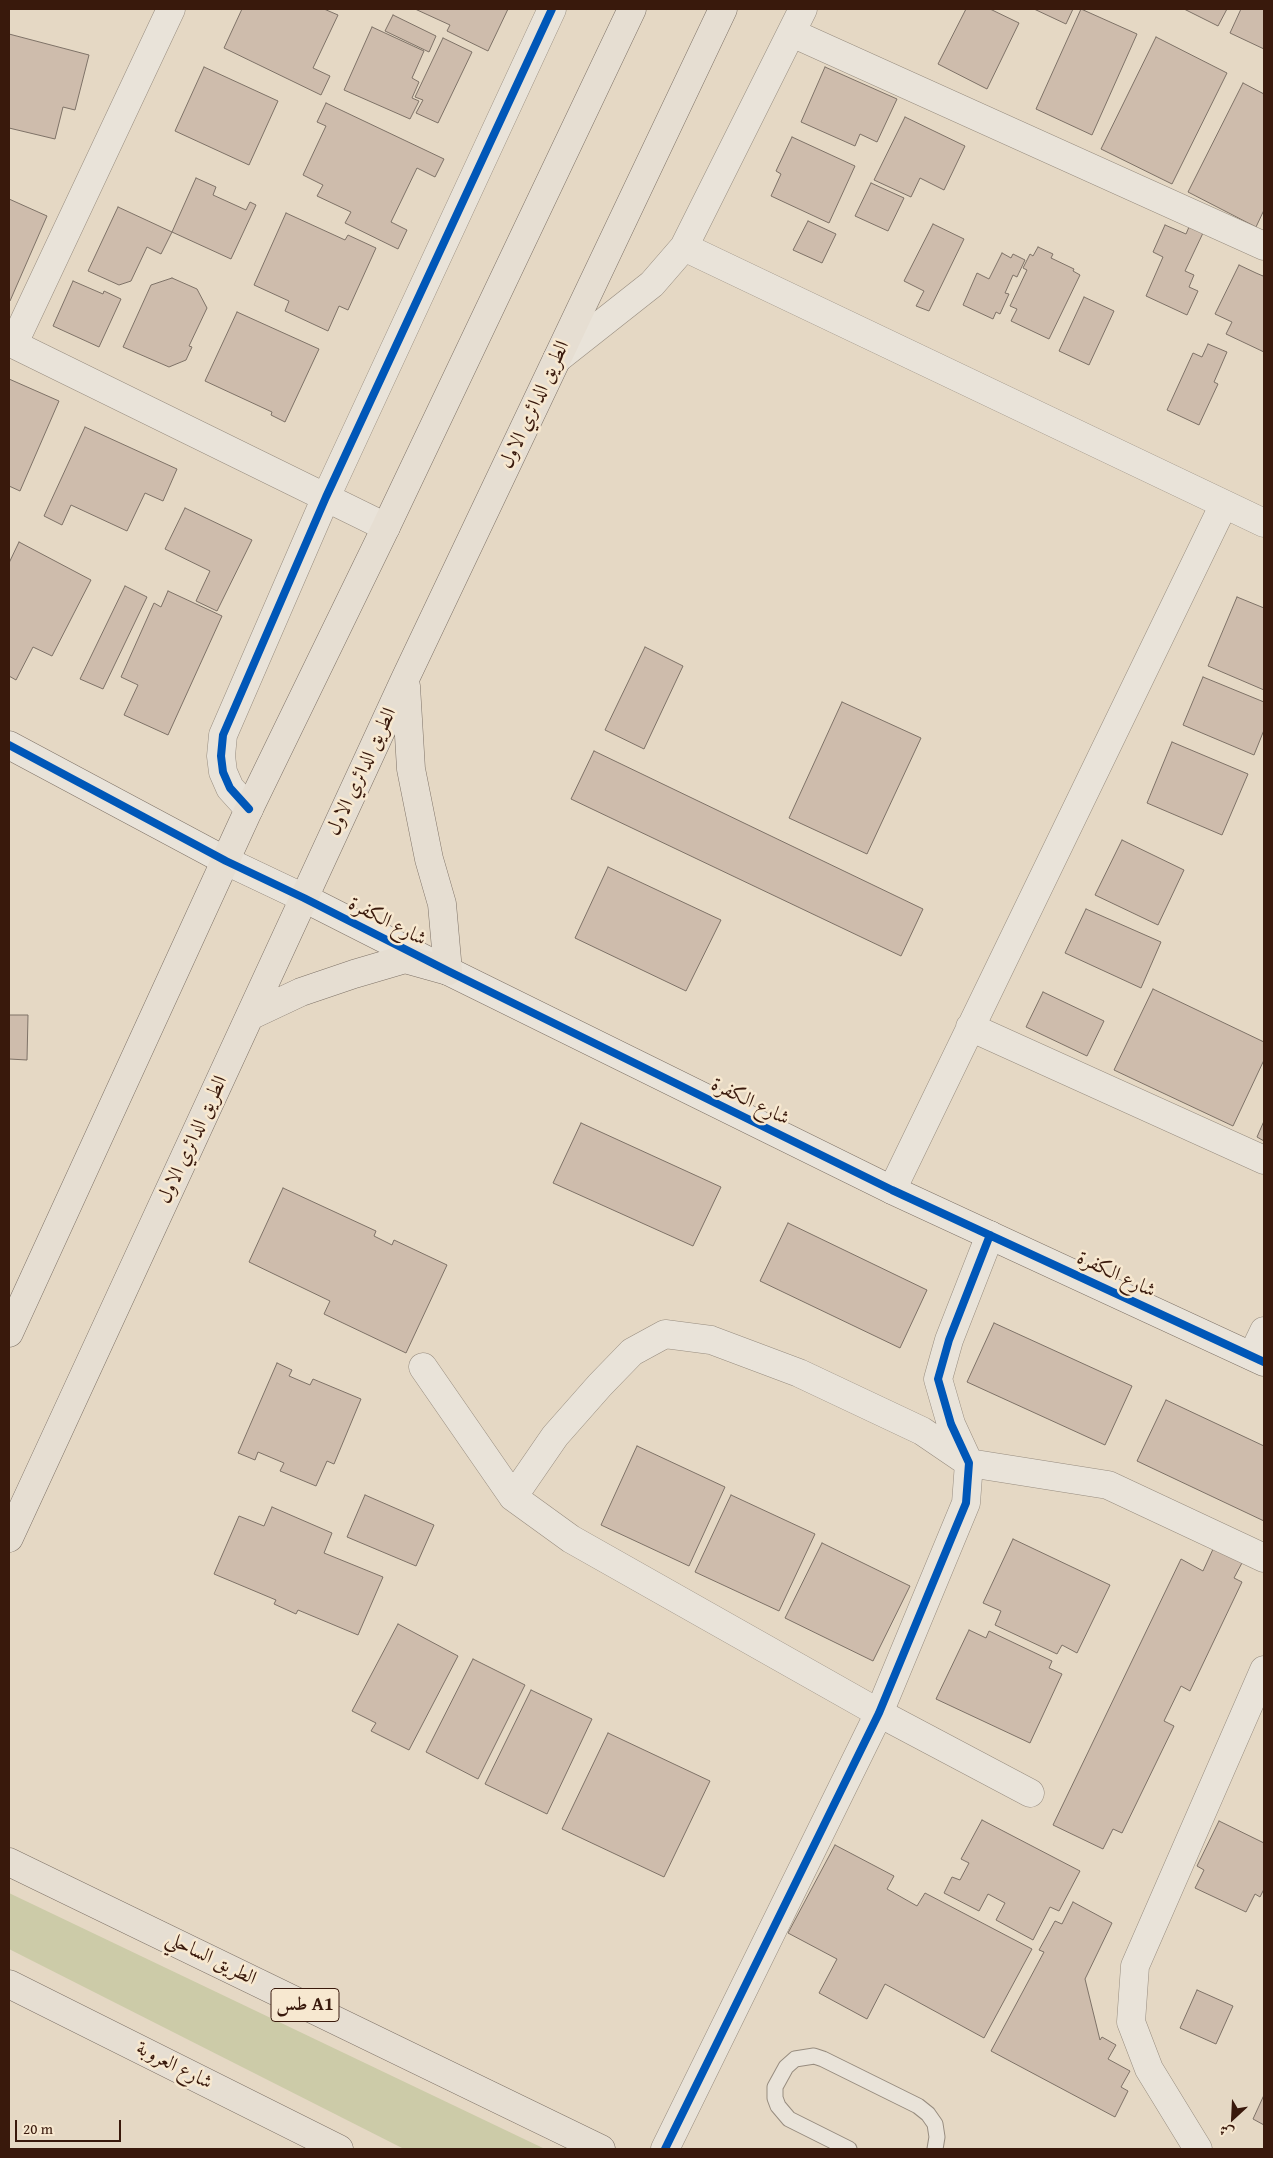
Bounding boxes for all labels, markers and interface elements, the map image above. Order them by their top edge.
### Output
street label: الطريق الدائري الاول [495,337,575,473]
street label: الطريق الدائري الاول [322,704,402,840]
street label: شارع الكفرة [344,892,430,952]
street label: الطريق الدائري الاول [153,1072,233,1208]
street label: شارع الكفرة [707,1073,793,1131]
street label: شارع الكفرة [1073,1246,1159,1304]
street label: الطريق الساحلي [162,1927,260,1991]
road number: طس A1 [271,1988,339,2022]
street label: شارع العروبة [132,2037,216,2095]
north arrow [1208,2093,1258,2143]
scale bar [18,2110,124,2142]
text: 20 m [23,2118,53,2139]
text: ش [1216,2120,1237,2144]

